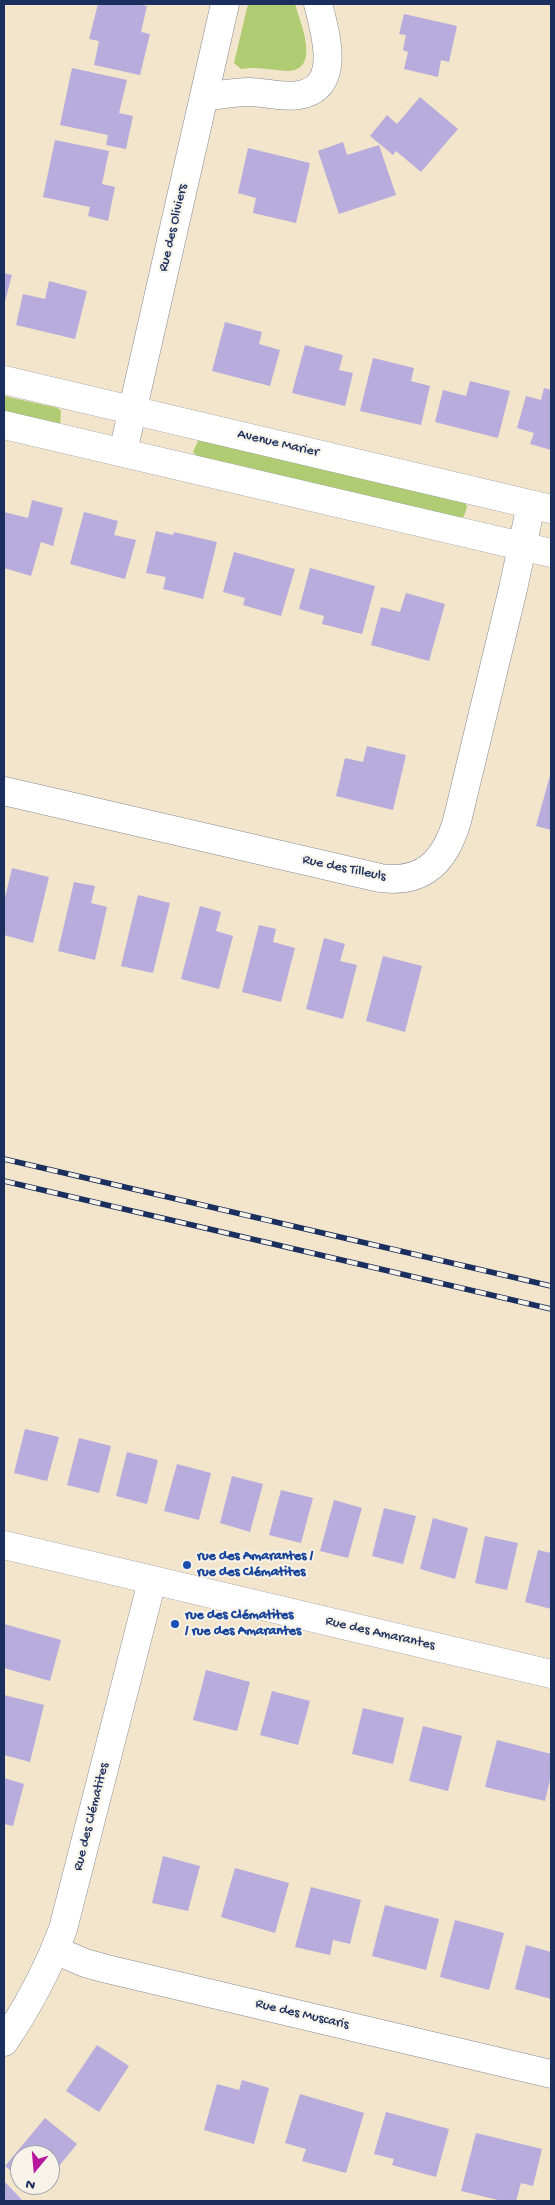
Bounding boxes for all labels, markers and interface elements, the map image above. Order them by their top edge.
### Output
street label: Rue des Oliviers [156,183,192,273]
street label: Avenue Marier [236,426,320,462]
street label: Rue des Tilleuls [301,852,387,886]
place label: rue des Amarantes / rue des Clématites [197,1549,313,1581]
marker: rue des Amarantes / rue des Clématites [181,1559,193,1571]
place label: rue des Clématites / rue des Amarantes [185,1608,301,1640]
street label: Rue des Amarantes [324,1613,436,1655]
marker: rue des Clématites / rue des Amarantes [169,1618,181,1630]
street label: Rue des Clématites [70,1761,114,1873]
street label: Rue des Muscaris [254,1996,350,2034]
north arrow [10,2145,60,2195]
text: N [24,2174,38,2193]

